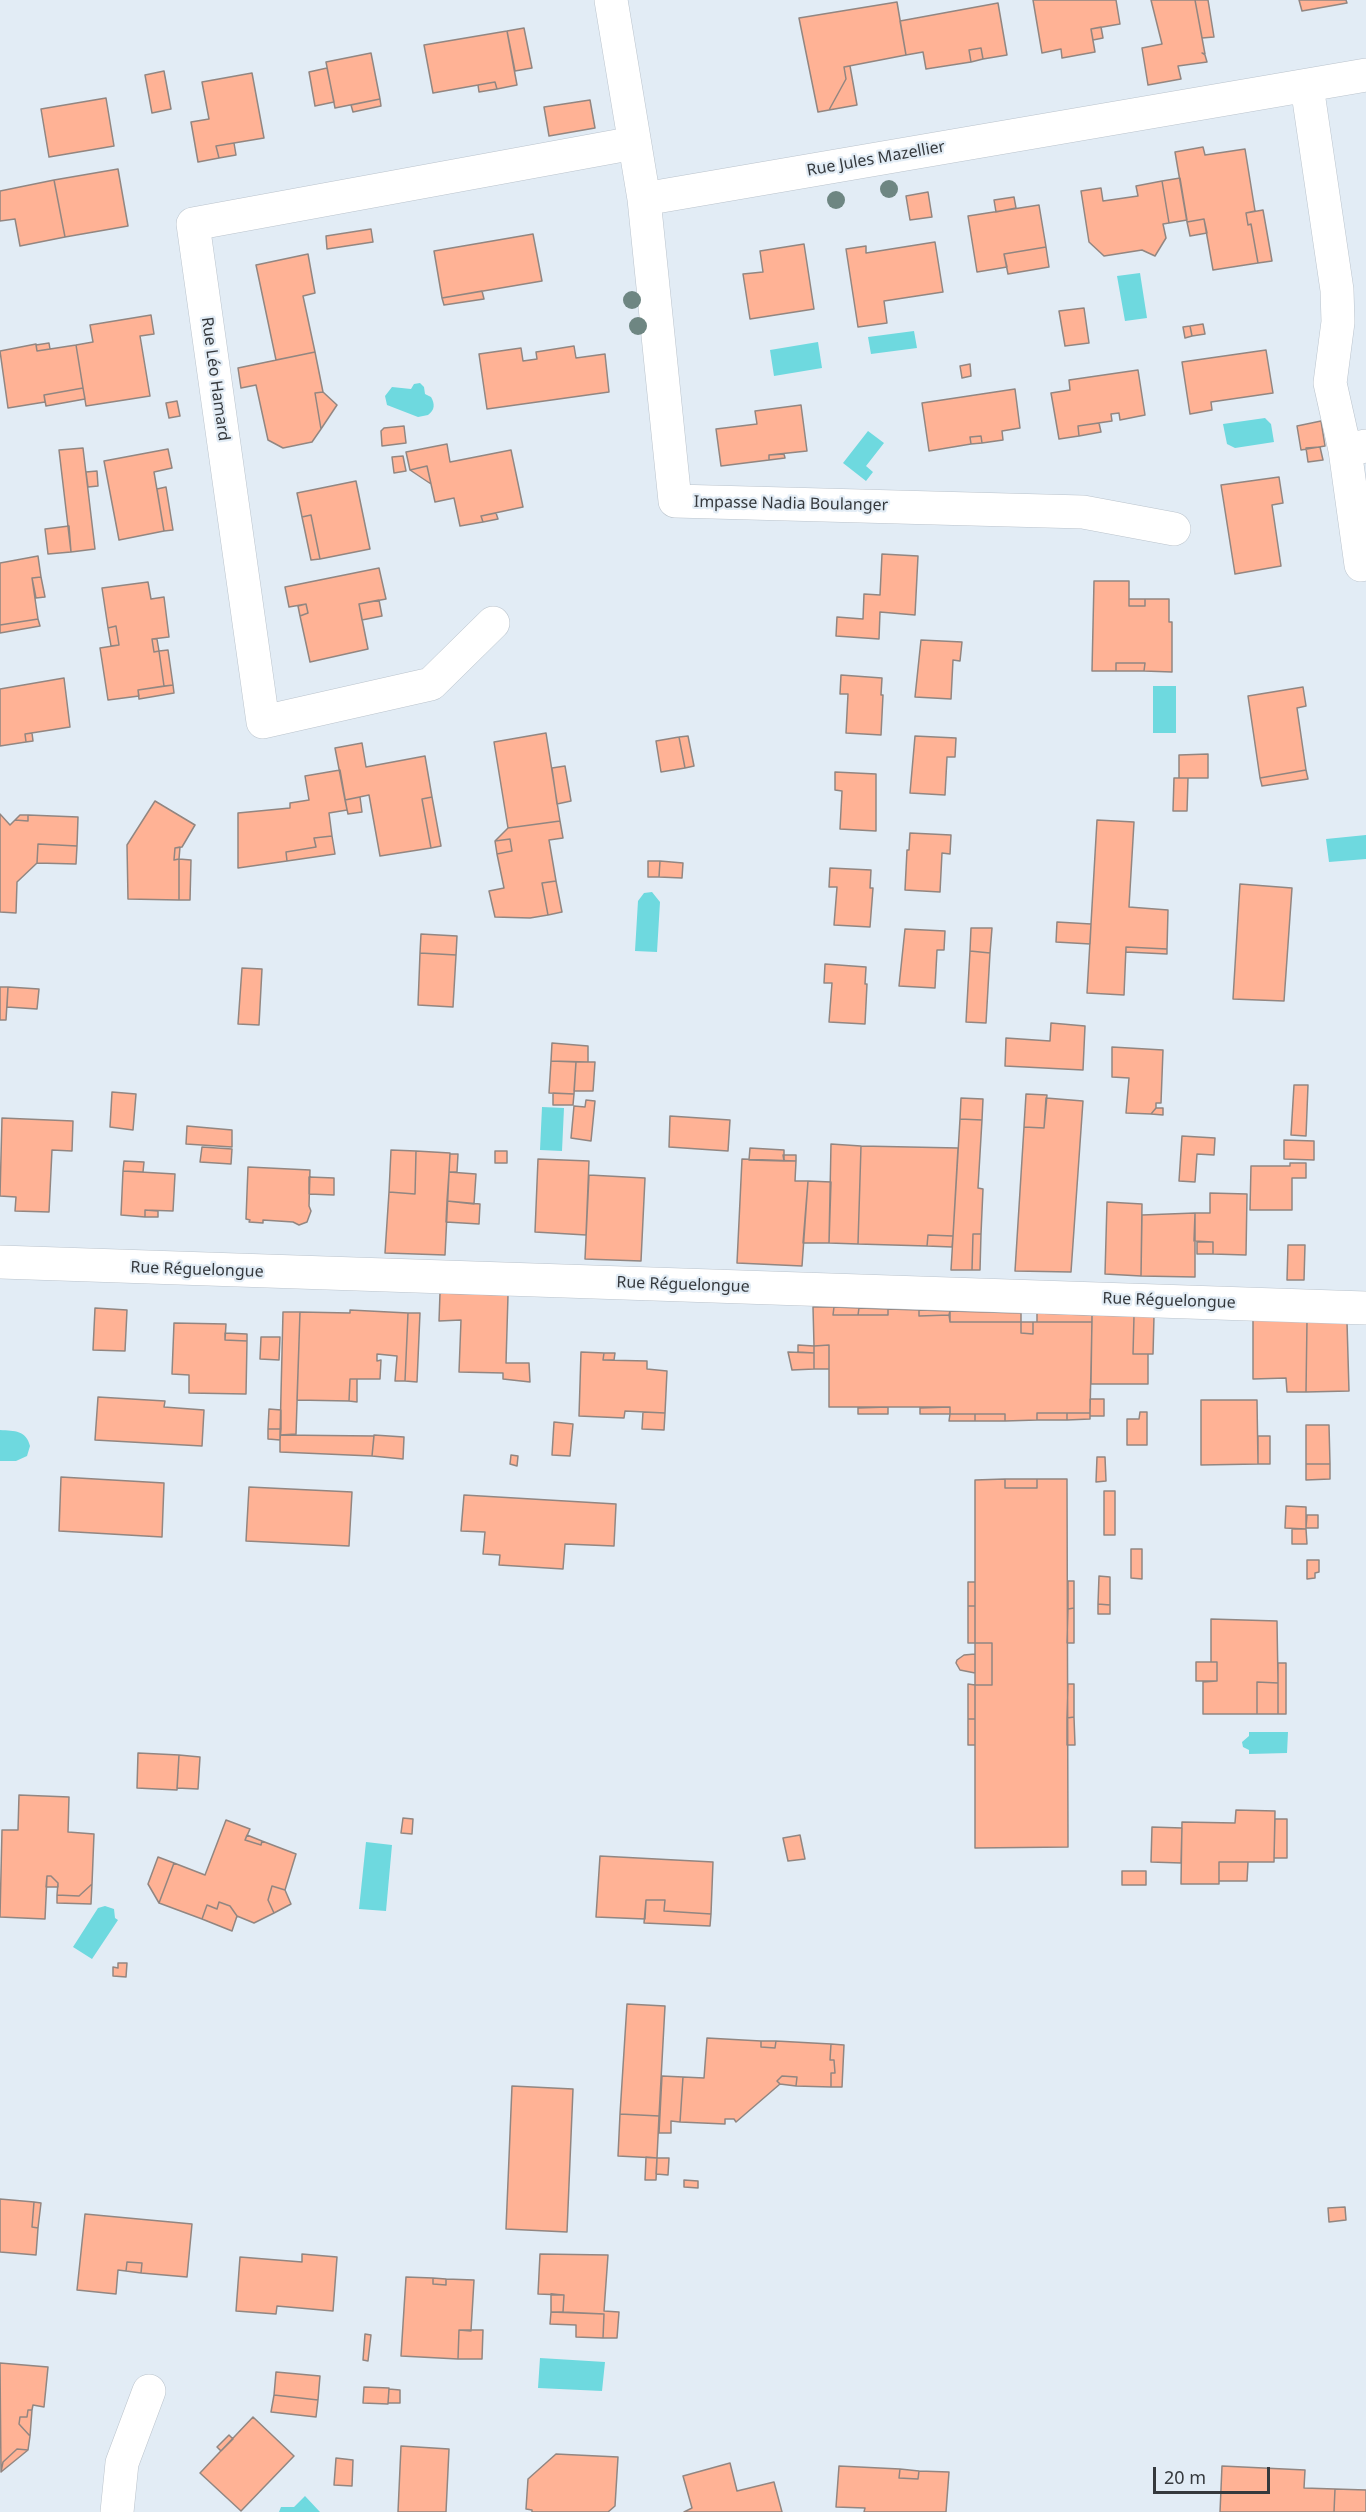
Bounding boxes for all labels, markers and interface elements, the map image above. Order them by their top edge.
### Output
street label: Rue Jules Mazellier [805,137,947,181]
street label: Rue Léo Hamard [197,316,233,442]
street label: Impasse Nadia Boulanger [694,493,888,515]
street label: Rue Réguelongue [130,1258,264,1282]
street label: Rue Réguelongue [616,1273,750,1297]
street label: Rue Réguelongue [1102,1289,1236,1313]
scale bar [1156,2455,1273,2493]
text: 20 m [1164,2465,1206,2489]

